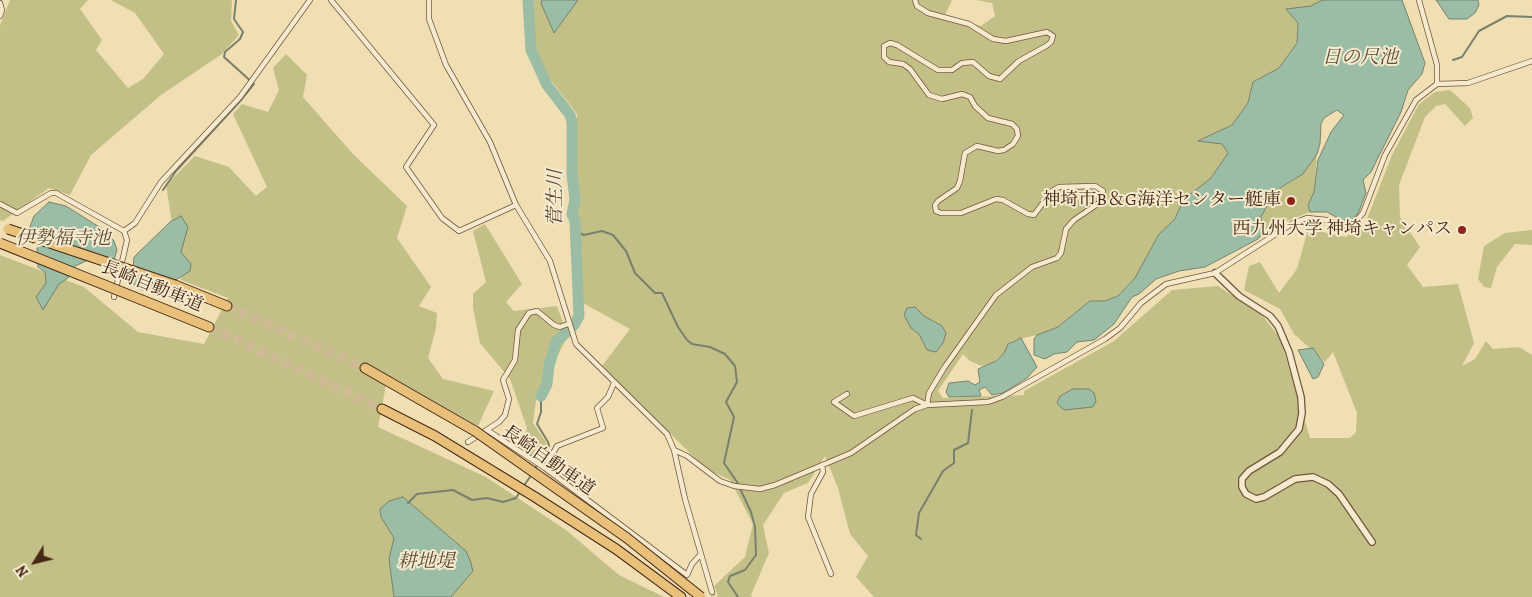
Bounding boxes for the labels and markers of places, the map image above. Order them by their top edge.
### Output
place label: 神埼市B＆G海洋センター艇庫 [1042,190,1281,212]
marker: 神埼市B＆G海洋センター艇庫 [1285,195,1297,207]
place label: 西九州大学 神埼キャンパス [1232,219,1452,241]
marker: 西九州大学 神埼キャンパス [1456,224,1468,236]

